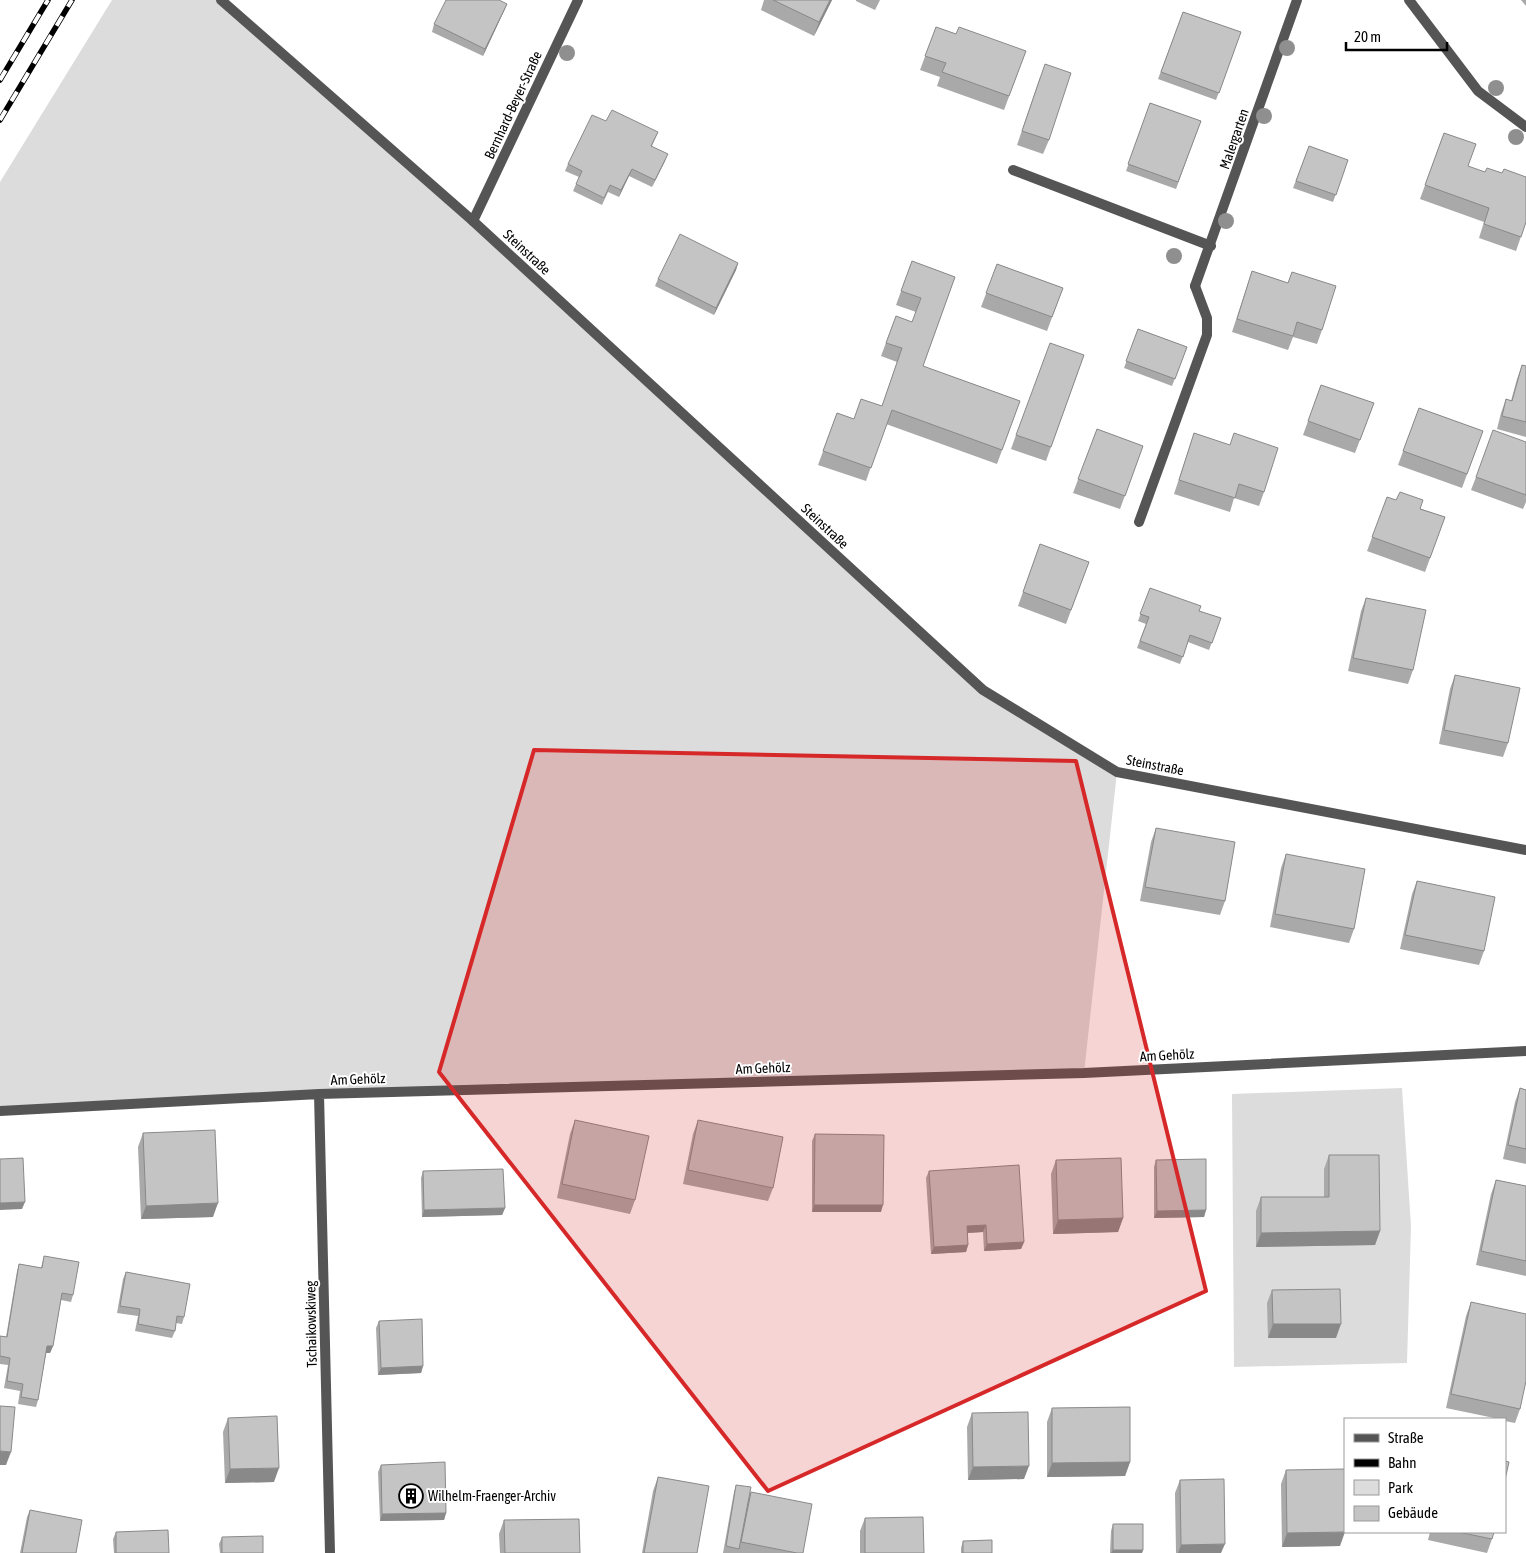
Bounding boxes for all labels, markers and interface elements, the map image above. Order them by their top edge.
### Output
scale bar [1346,20,1447,52]
text: 20 m [1354,28,1381,45]
street label: Bernhard-Beyer-Straße [481,49,545,161]
street label: Malergarten [1216,107,1252,171]
street label: Steinstraße [500,226,554,278]
street label: Steinstraße [798,500,852,552]
street label: Steinstraße [1125,752,1185,778]
street label: Am Gehölz [1139,1046,1195,1064]
street label: Am Gehölz [735,1059,791,1077]
street label: Am Gehölz [330,1070,386,1088]
street label: Tschaikowskiweg [302,1280,320,1368]
legend [1344,1418,1506,1533]
text: Straße [1388,1429,1424,1446]
text: Bahn [1388,1454,1417,1471]
text: Park [1388,1479,1413,1496]
building icon: Wilhelm-Fraenger-Archiv [398,1483,424,1509]
place label: Wilhelm-Fraenger-Archiv [428,1488,556,1504]
text: Gebäude [1388,1504,1438,1521]

